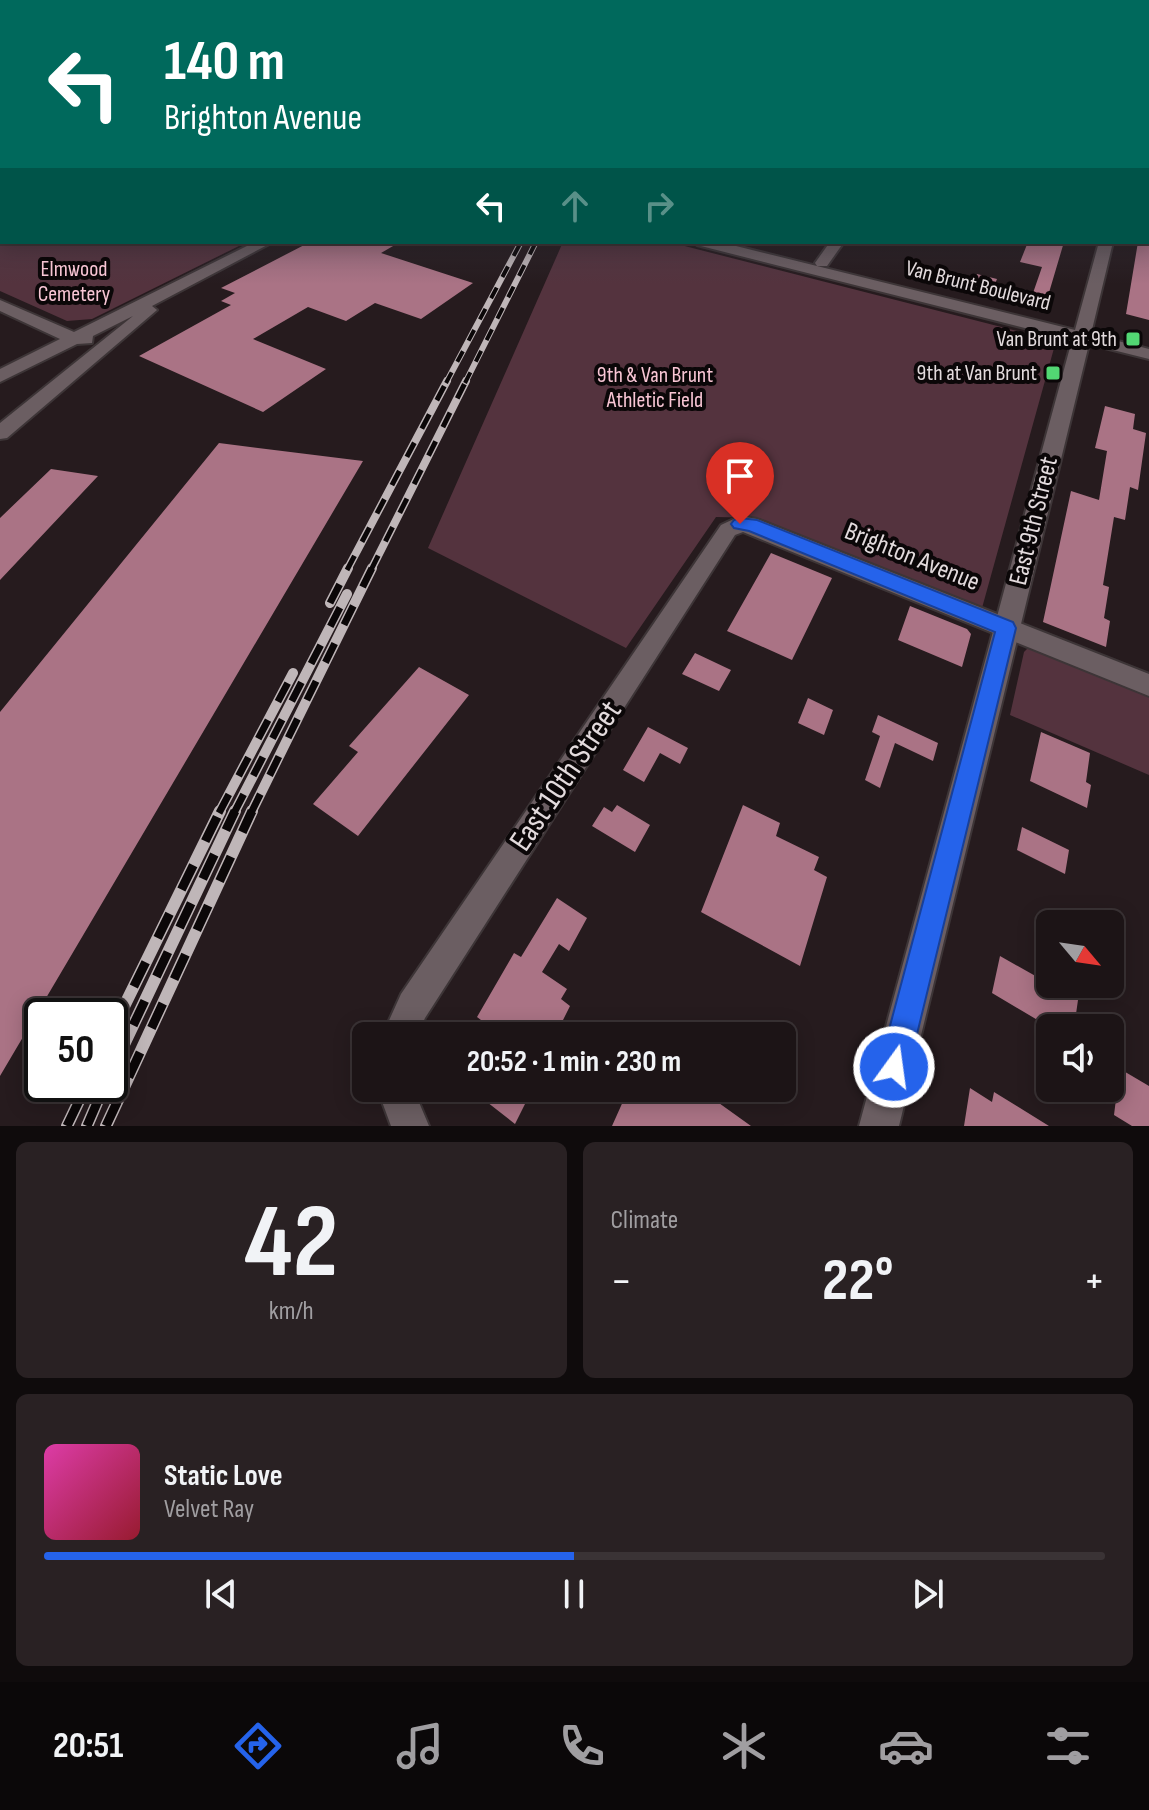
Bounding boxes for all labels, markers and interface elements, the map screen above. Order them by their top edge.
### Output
text: 140 m [164,29,285,96]
icon: left [32,32,136,136]
text: Brighton Avenue [164,97,362,140]
icon: left [469,184,513,228]
icon: ahead [553,184,597,228]
icon: right [637,184,681,228]
street label: Van Brunt Boulevard [903,255,1053,317]
park label: Elmwood Cemetery [38,256,111,308]
place label: Van Brunt at 9th [997,326,1117,353]
marker: Van Brunt at 9th [1124,330,1142,348]
place label: 9th at Van Brunt [917,360,1037,387]
park label: 9th & Van Brunt Athletic Field [597,362,713,414]
marker: 9th at Van Brunt [1044,364,1062,382]
pin [706,442,774,524]
street label: East 9th Street [1003,453,1065,589]
icon: arrive [718,454,762,498]
street label: Brighton Avenue [840,516,984,598]
street label: East 10th Street [501,693,631,859]
north arrow [1036,910,1124,998]
map controls [1036,910,1124,1102]
speed limit sign: 50 [24,998,128,1102]
button: sound [1036,1014,1124,1102]
position arrow [852,1025,936,1109]
text: 20:52 · 1 min · 230 m [467,1044,681,1080]
text: 42 [244,1181,338,1306]
text: Climate [611,1205,678,1236]
text: 22° [822,1245,894,1317]
text: − [611,1255,632,1308]
text: + [1083,1255,1105,1308]
text: km/h [269,1296,314,1327]
text: Static Love [164,1458,283,1494]
text: Velvet Ray [164,1494,254,1525]
icon: previous [199,1572,243,1616]
icon: pause [552,1572,596,1616]
icon: next [906,1572,950,1616]
icon: directions [230,1718,286,1774]
icon: music [392,1718,448,1774]
icon: phone [554,1718,610,1774]
icon: climate [716,1718,772,1774]
icon: car [878,1718,934,1774]
icon: filters [1040,1718,1096,1774]
text: 20:51 [53,1725,123,1768]

